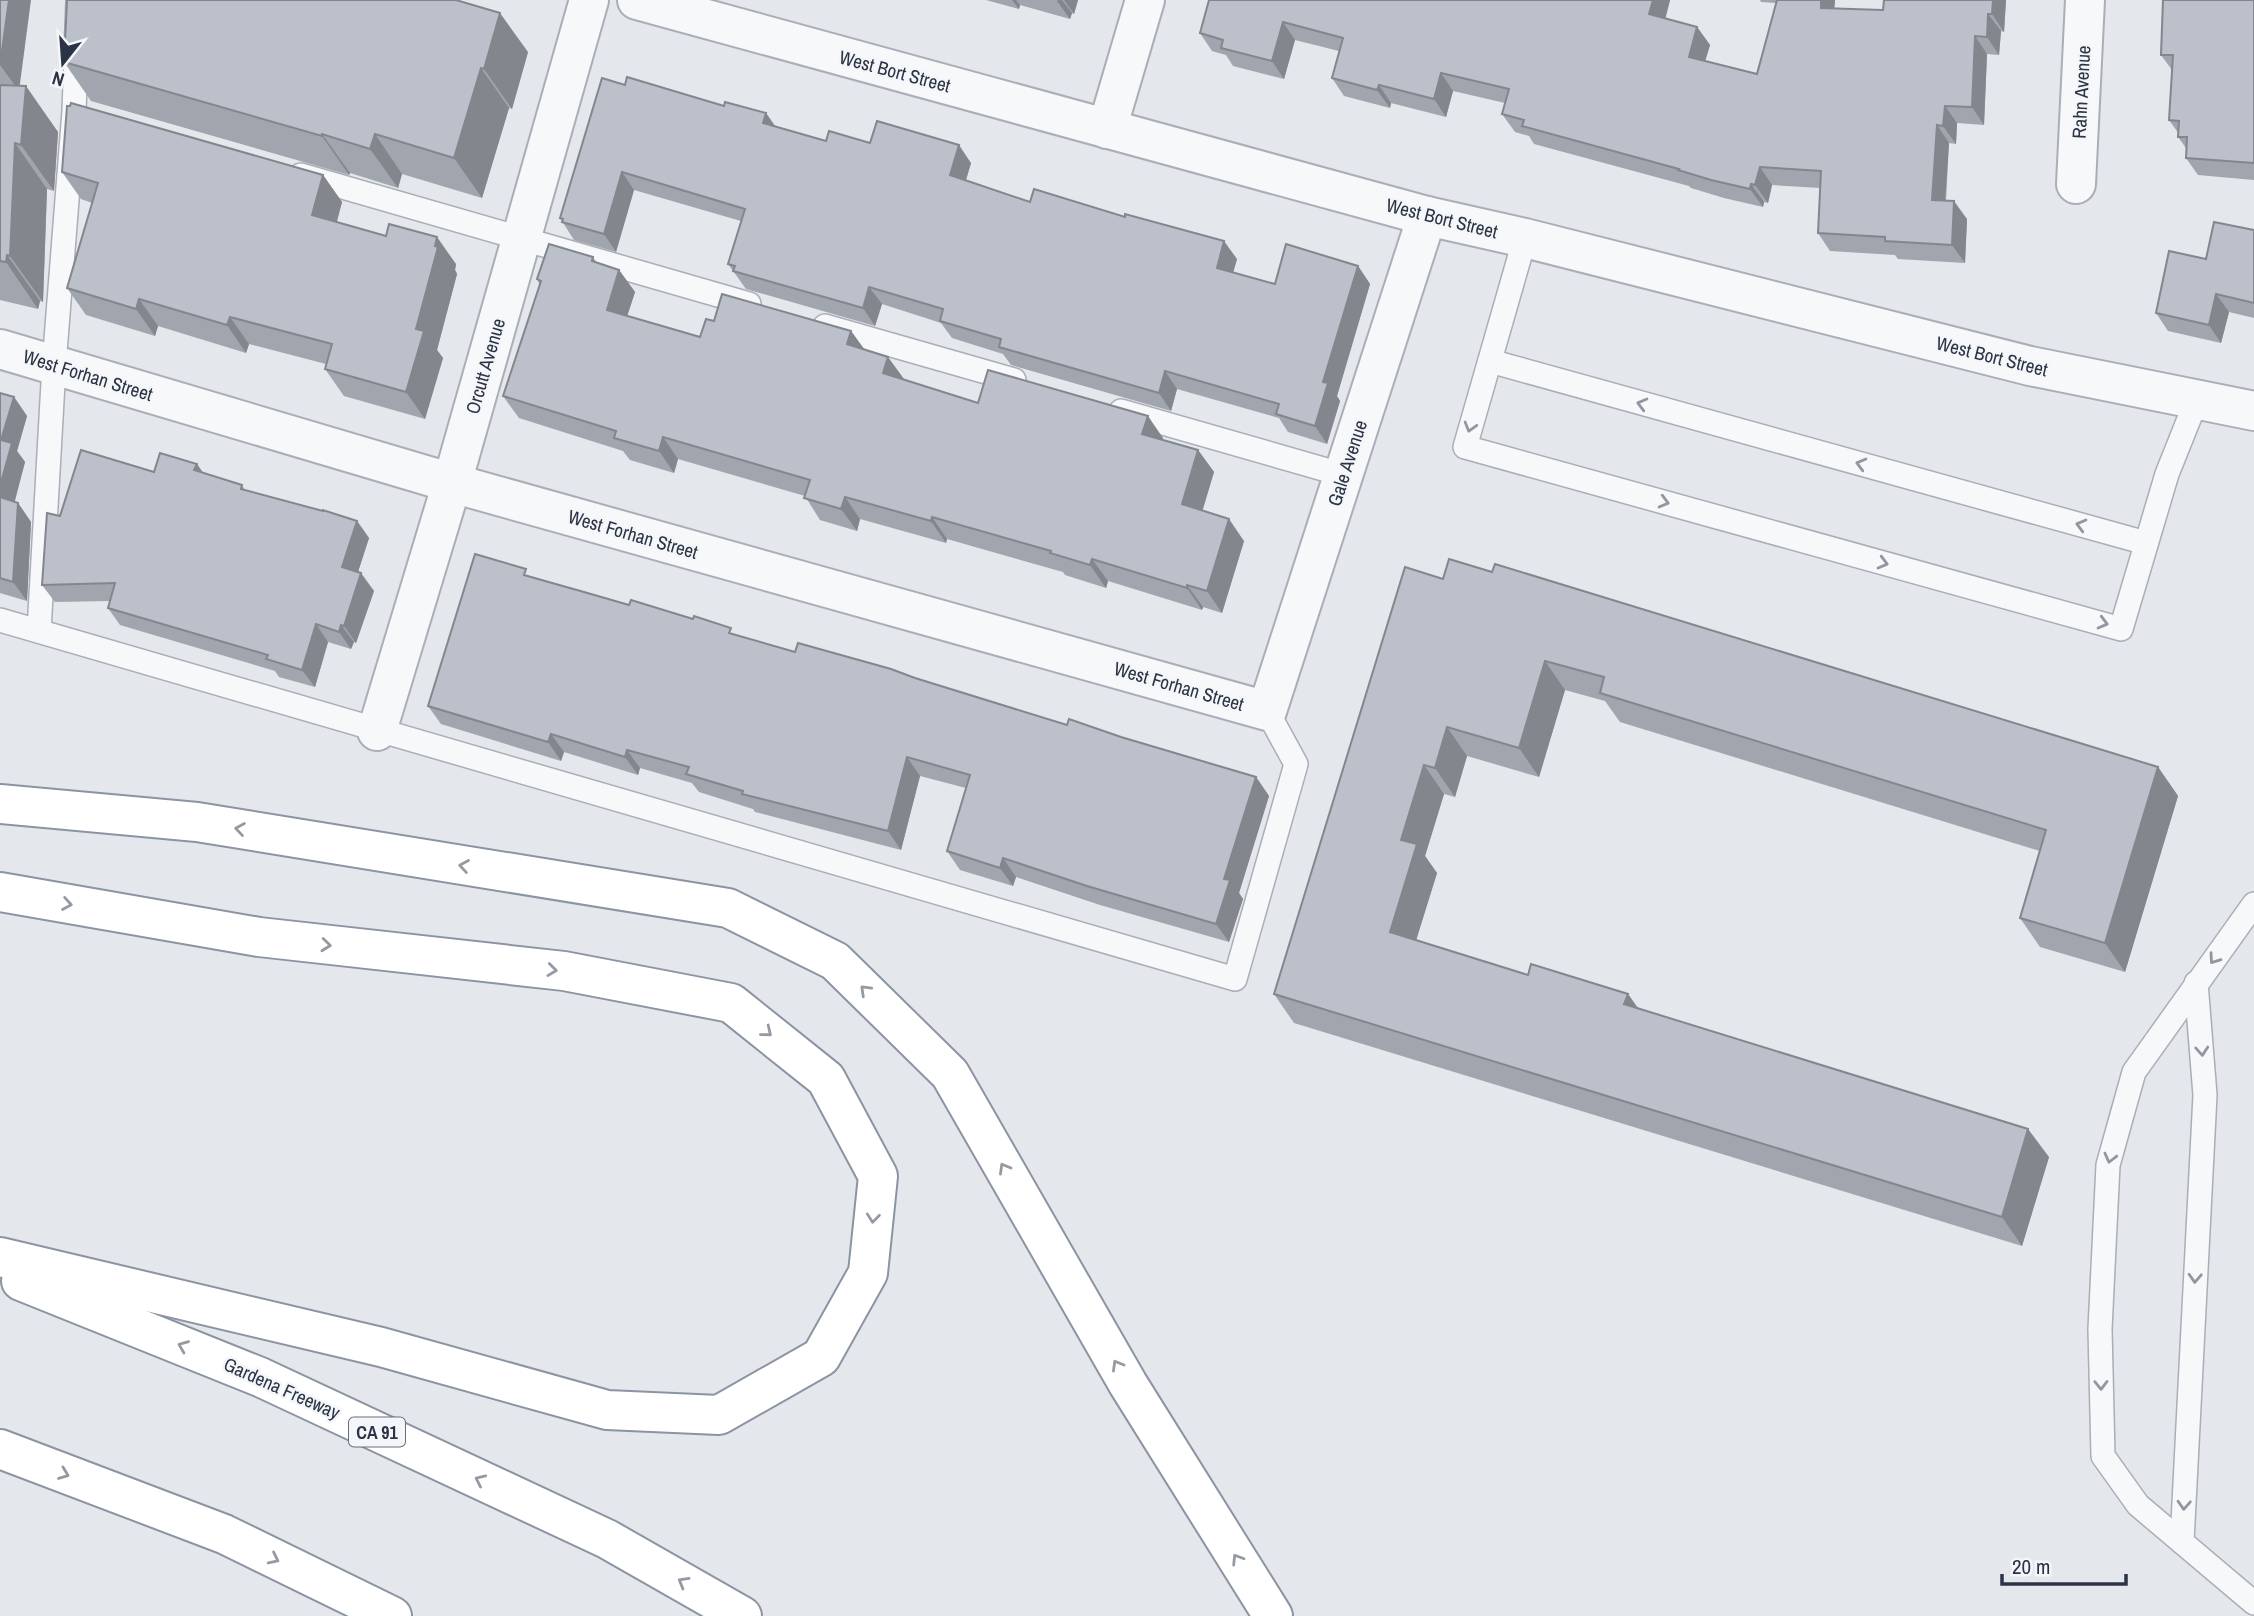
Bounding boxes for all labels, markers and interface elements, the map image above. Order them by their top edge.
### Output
north arrow [28,28,98,98]
street label: West Bort Street [837,44,954,98]
street label: Rahn Avenue [2066,45,2096,139]
text: N [49,65,67,93]
street label: West Bort Street [1384,192,1501,245]
street label: Orcutt Avenue [459,315,511,417]
street label: West Bort Street [1934,330,2051,383]
street label: West Forhan Street [20,343,157,407]
one-way arrow [1636,397,1648,412]
street label: Gale Avenue [1321,417,1373,509]
one-way arrow [1464,421,1479,433]
one-way arrow [1856,458,1868,473]
one-way arrow [1658,494,1670,508]
street label: West Forhan Street [565,503,702,565]
one-way arrow [2075,519,2087,533]
one-way arrow [1877,554,1889,569]
one-way arrow [2096,615,2108,630]
street label: West Forhan Street [1111,655,1248,717]
one-way arrow [234,822,246,837]
one-way arrow [458,859,470,874]
one-way arrow [61,895,73,910]
one-way arrow [321,937,332,952]
one-way arrow [2209,951,2222,964]
one-way arrow [547,963,558,978]
one-way arrow [860,986,873,999]
one-way arrow [759,1023,771,1036]
one-way arrow [2194,1046,2209,1057]
one-way arrow [2104,1152,2118,1164]
one-way arrow [999,1162,1012,1175]
one-way arrow [866,1212,881,1223]
one-way arrow [2188,1273,2203,1284]
one-way arrow [178,1341,190,1355]
street label: Gardena Freeway [220,1351,344,1425]
one-way arrow [1112,1360,1125,1372]
one-way arrow [2093,1380,2109,1391]
road number: CA 91 [349,1418,405,1447]
one-way arrow [57,1465,69,1479]
one-way arrow [475,1474,487,1488]
one-way arrow [2176,1500,2191,1511]
scale bar [2002,1542,2126,1586]
one-way arrow [267,1551,279,1565]
text: 20 m [2012,1552,2050,1581]
one-way arrow [1232,1553,1245,1566]
one-way arrow [678,1577,690,1590]

